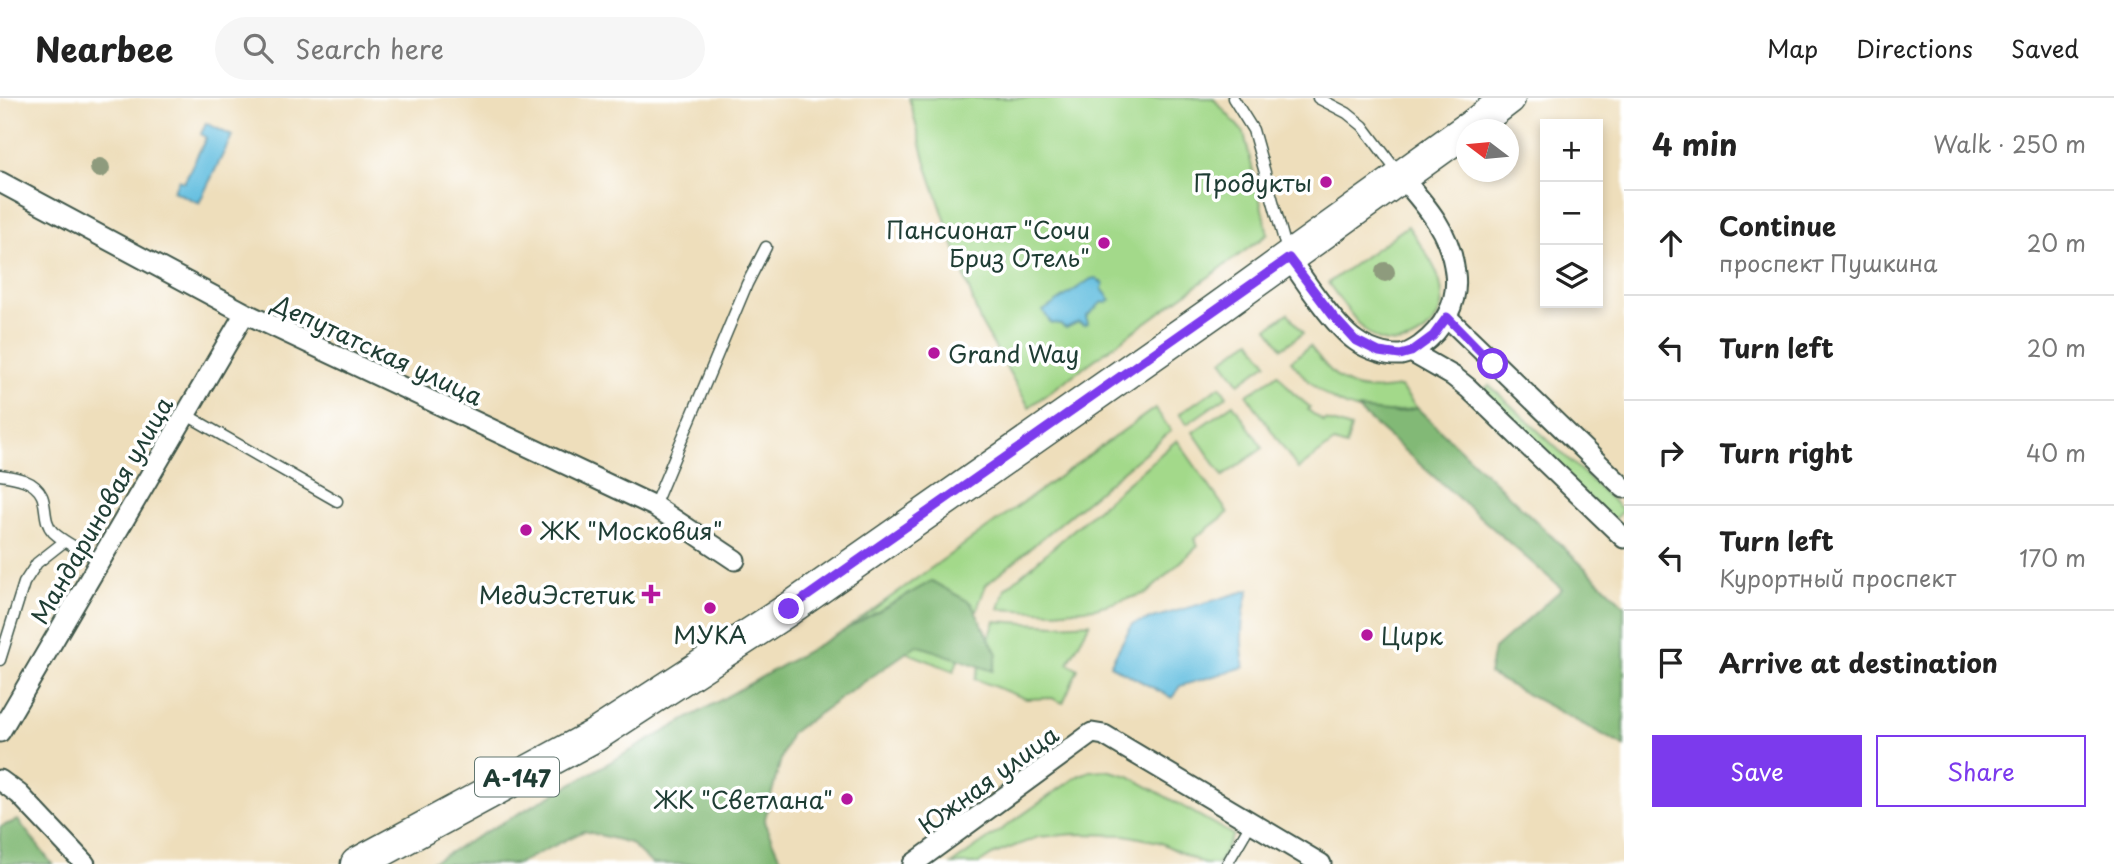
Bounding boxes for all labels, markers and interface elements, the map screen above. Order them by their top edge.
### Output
search box [215,17,705,80]
text: Nearbee [35,23,173,73]
icon: search [239,29,277,67]
text: Search here [295,29,444,68]
text: Map [1767,30,1818,66]
text: Directions [1856,30,1973,66]
text: Saved [2011,30,2079,66]
north arrow [1456,119,1519,182]
map controls [1540,119,1603,308]
button: + [1540,119,1603,182]
text: 4 min [1652,121,1738,166]
text: Walk · 250 m [1933,126,2086,161]
place label: Продукты [1193,164,1312,200]
marker: Продукты [1318,174,1334,190]
button: − [1540,182,1603,245]
text: Continue [1719,206,1836,245]
place label: Пансионат "Сочи Бриз Отель" [886,211,1090,275]
icon: ahead [1652,224,1690,262]
text: 20 m [2027,225,2086,260]
marker: Пансионат "Сочи Бриз Отель" [1096,235,1112,251]
button: layers [1540,245,1603,308]
text: проспект Пушкина [1719,245,1938,280]
street label: Депутатская улица [266,284,489,414]
text: Turn left [1719,328,1834,367]
icon: left [1652,329,1690,367]
text: 20 m [2027,330,2086,365]
place label: Grand Way [948,335,1079,371]
marker: Grand Way [926,345,942,361]
route start [1477,348,1508,379]
street label: Мандариновая улица [21,389,181,631]
text: Turn right [1719,433,1853,472]
icon: right [1652,434,1690,472]
text: 40 m [2026,435,2086,470]
place label: ЖК "Московия" [539,512,723,548]
text: Turn left [1719,521,1834,560]
marker: ЖК "Московия" [518,522,534,538]
icon: left [1652,539,1690,577]
text: 170 m [2019,540,2086,575]
text: Курортный проспект [1719,560,1956,595]
place label: МедиЭстетик [479,576,636,612]
marker: МедиЭстетик [641,584,661,604]
route end [773,593,804,624]
marker: МУКА [702,600,718,616]
place label: МУКА [673,616,747,652]
place label: Цирк [1381,617,1444,653]
marker: Цирк [1359,627,1375,643]
text: Arrive at destination [1719,643,1998,682]
icon: arrive [1652,644,1690,682]
street label: Южная улица [911,716,1065,842]
button: Save [1652,735,1862,807]
button: Share [1876,735,2086,807]
road number: А-147 [475,758,559,796]
place label: ЖК "Светлана" [653,781,833,817]
marker: ЖК "Светлана" [839,791,855,807]

